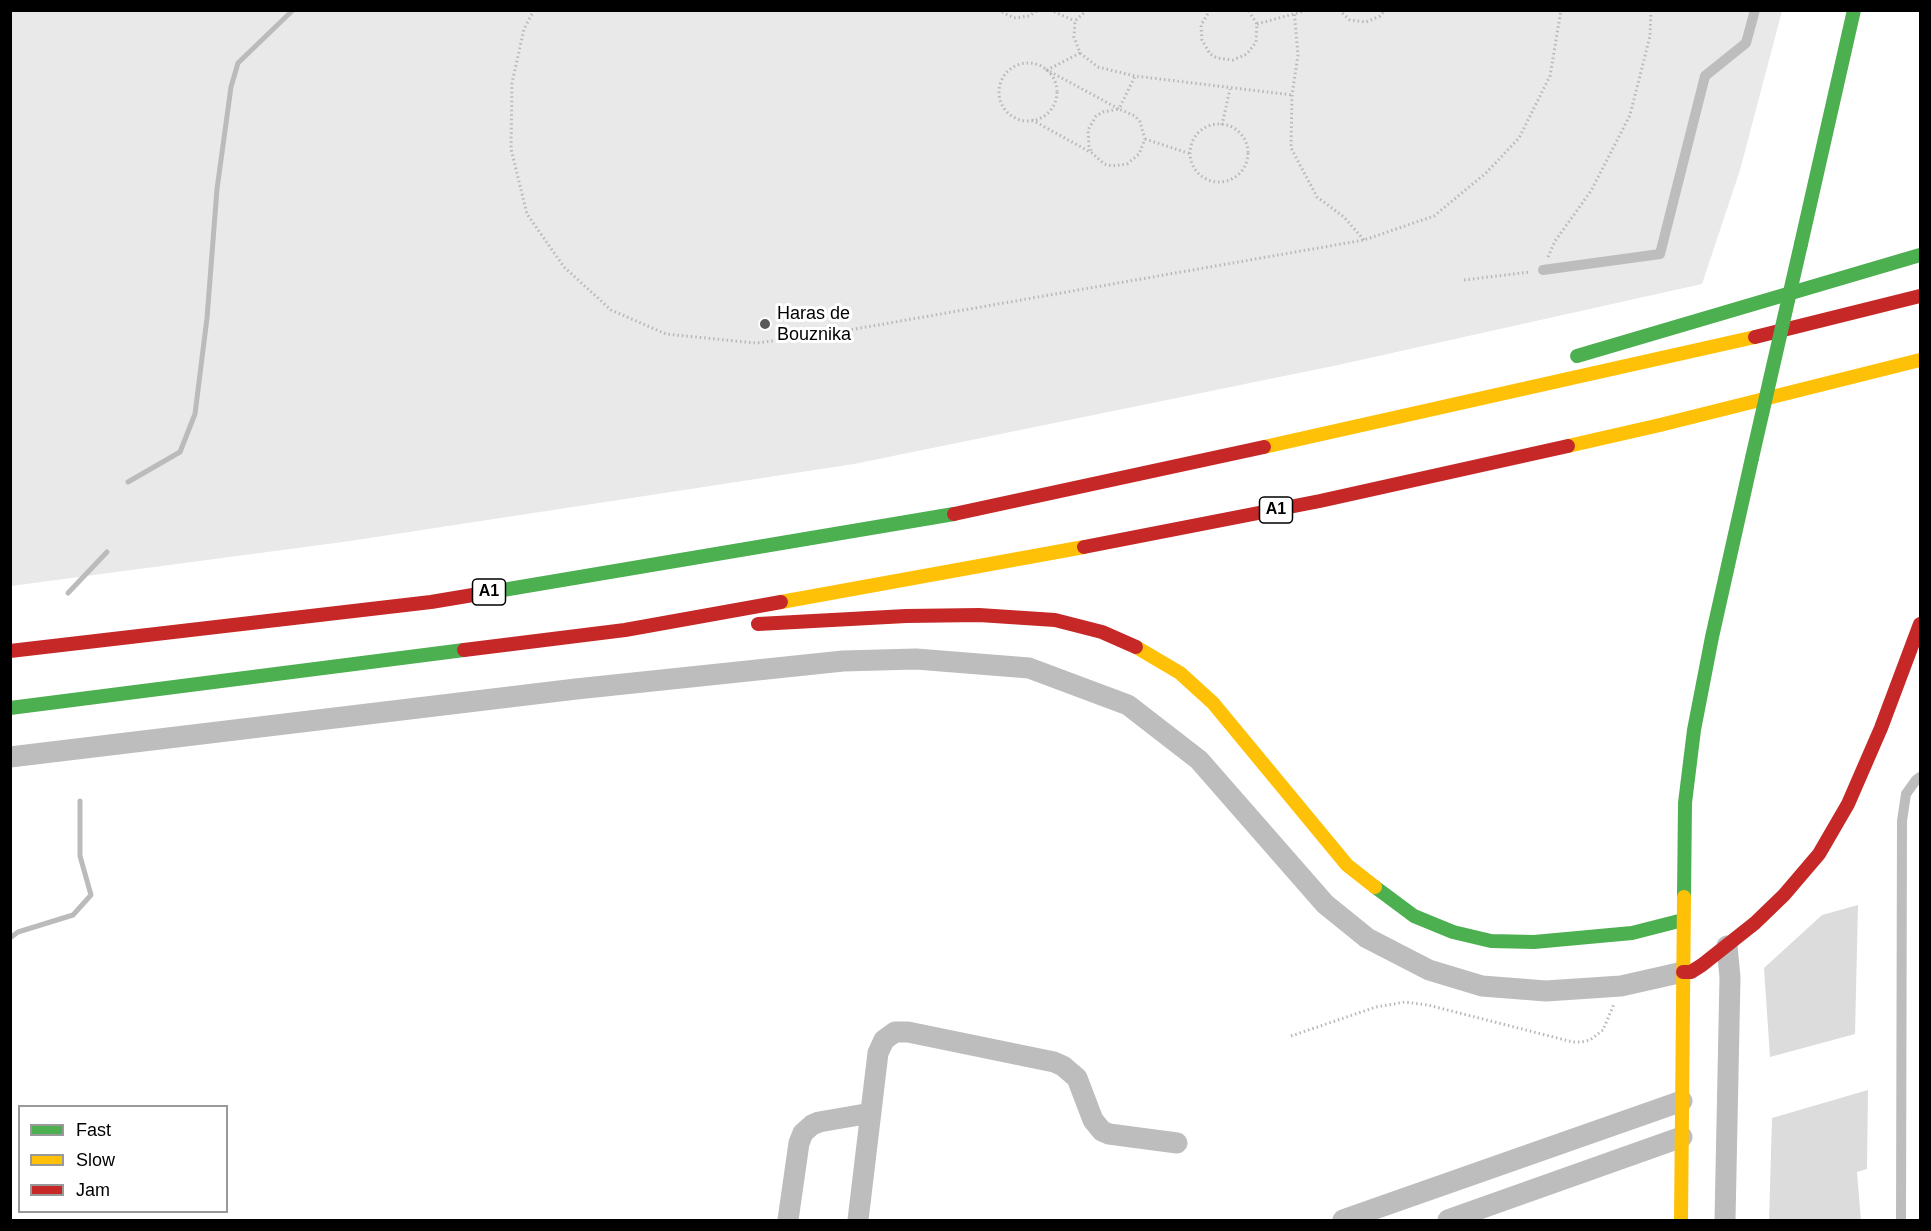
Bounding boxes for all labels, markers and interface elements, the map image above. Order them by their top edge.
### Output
place label: Haras de Bouznika [777,303,851,346]
marker: Haras de Bouznika [758,317,772,331]
road number: A1 [1260,497,1292,523]
road number: A1 [472,579,506,605]
legend [18,1105,228,1213]
text: Fast [76,1120,111,1140]
text: Slow [76,1150,115,1170]
text: Jam [76,1180,110,1200]

